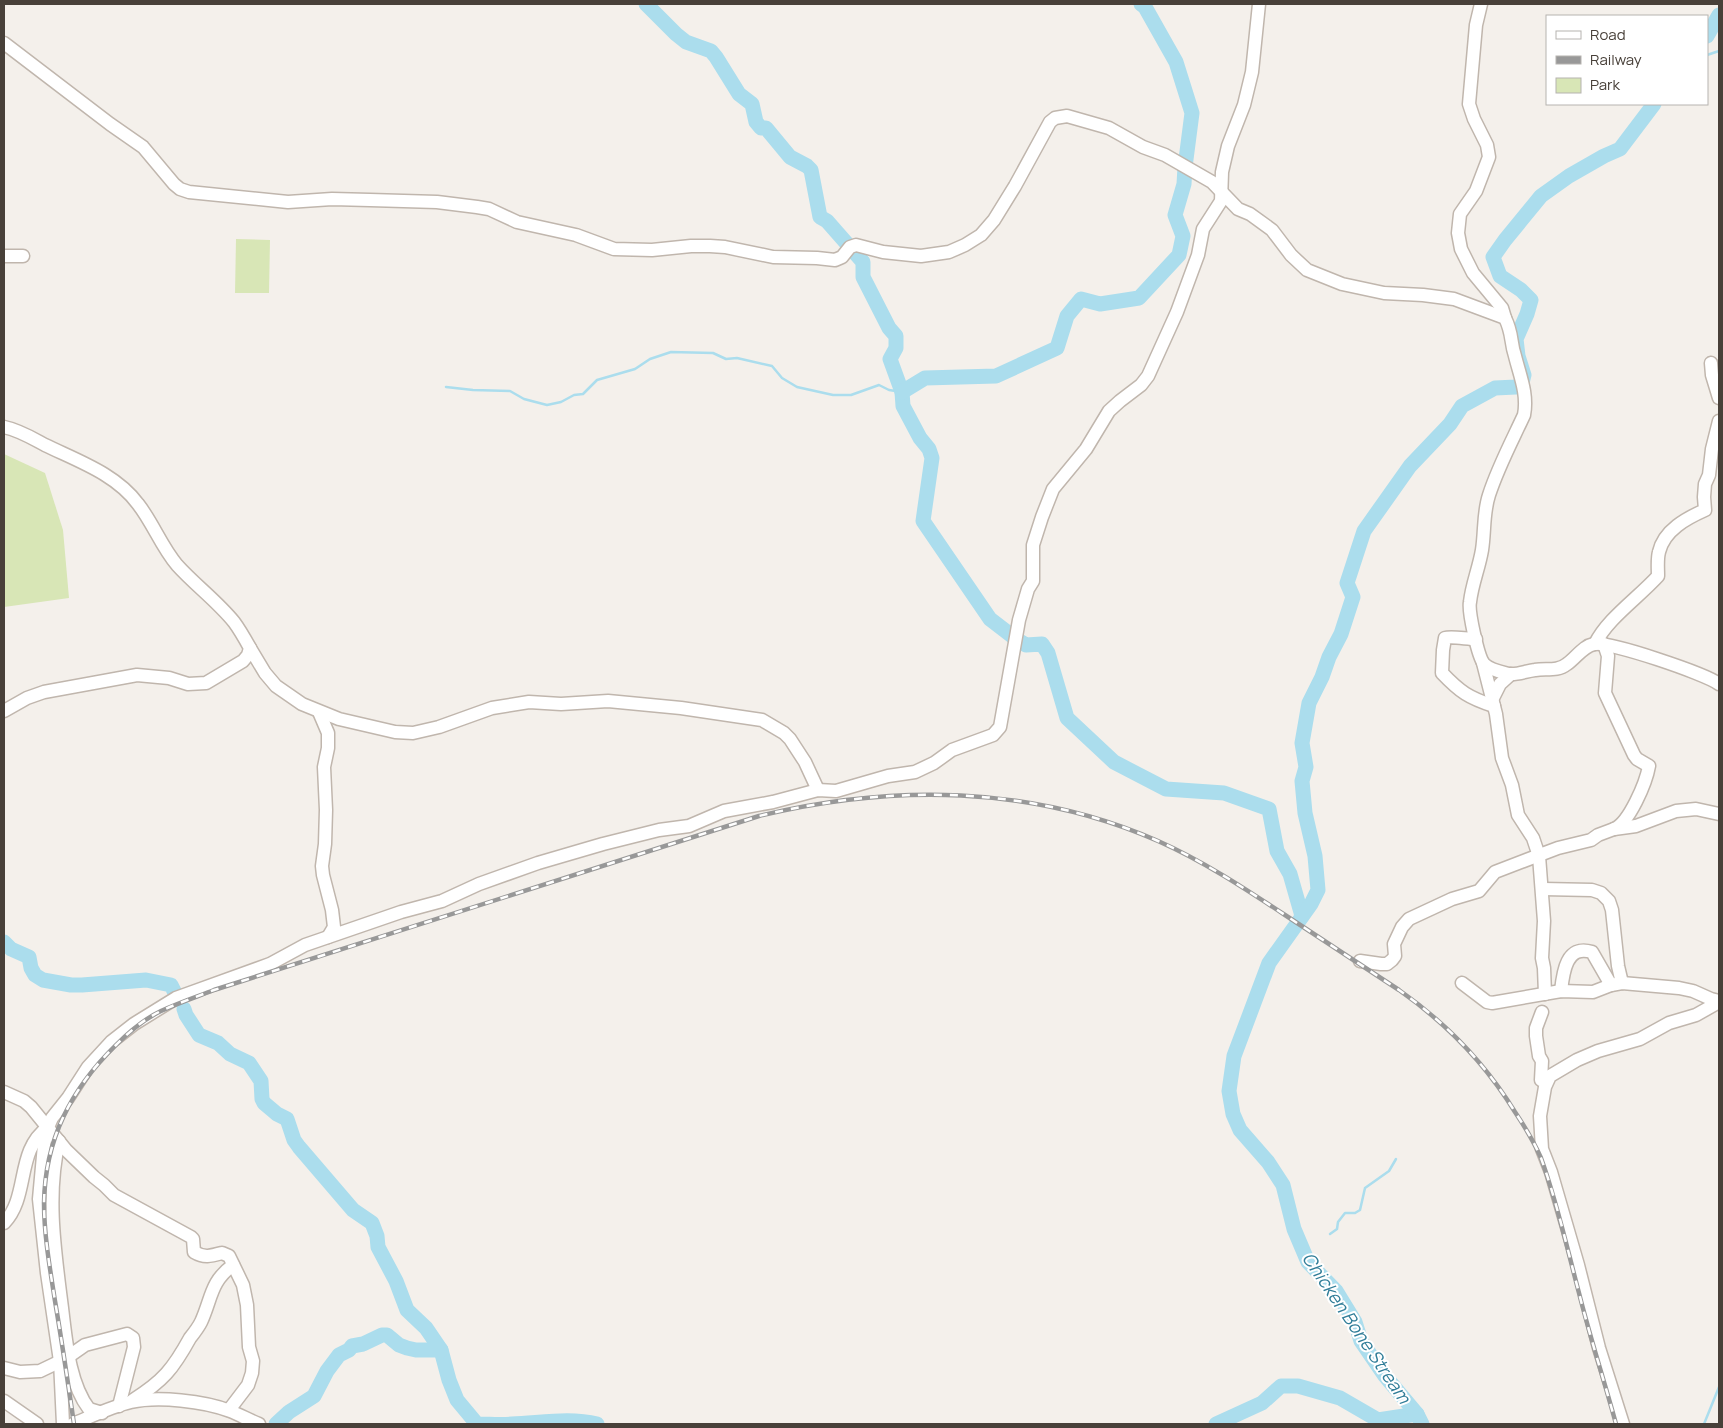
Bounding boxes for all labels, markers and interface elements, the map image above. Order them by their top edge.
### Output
legend [1546,15,1708,105]
text: Road [1590,24,1626,45]
text: Railway [1590,49,1642,70]
text: Park [1590,74,1620,95]
water label: Chicken Bone Stream [1297,1247,1417,1409]

